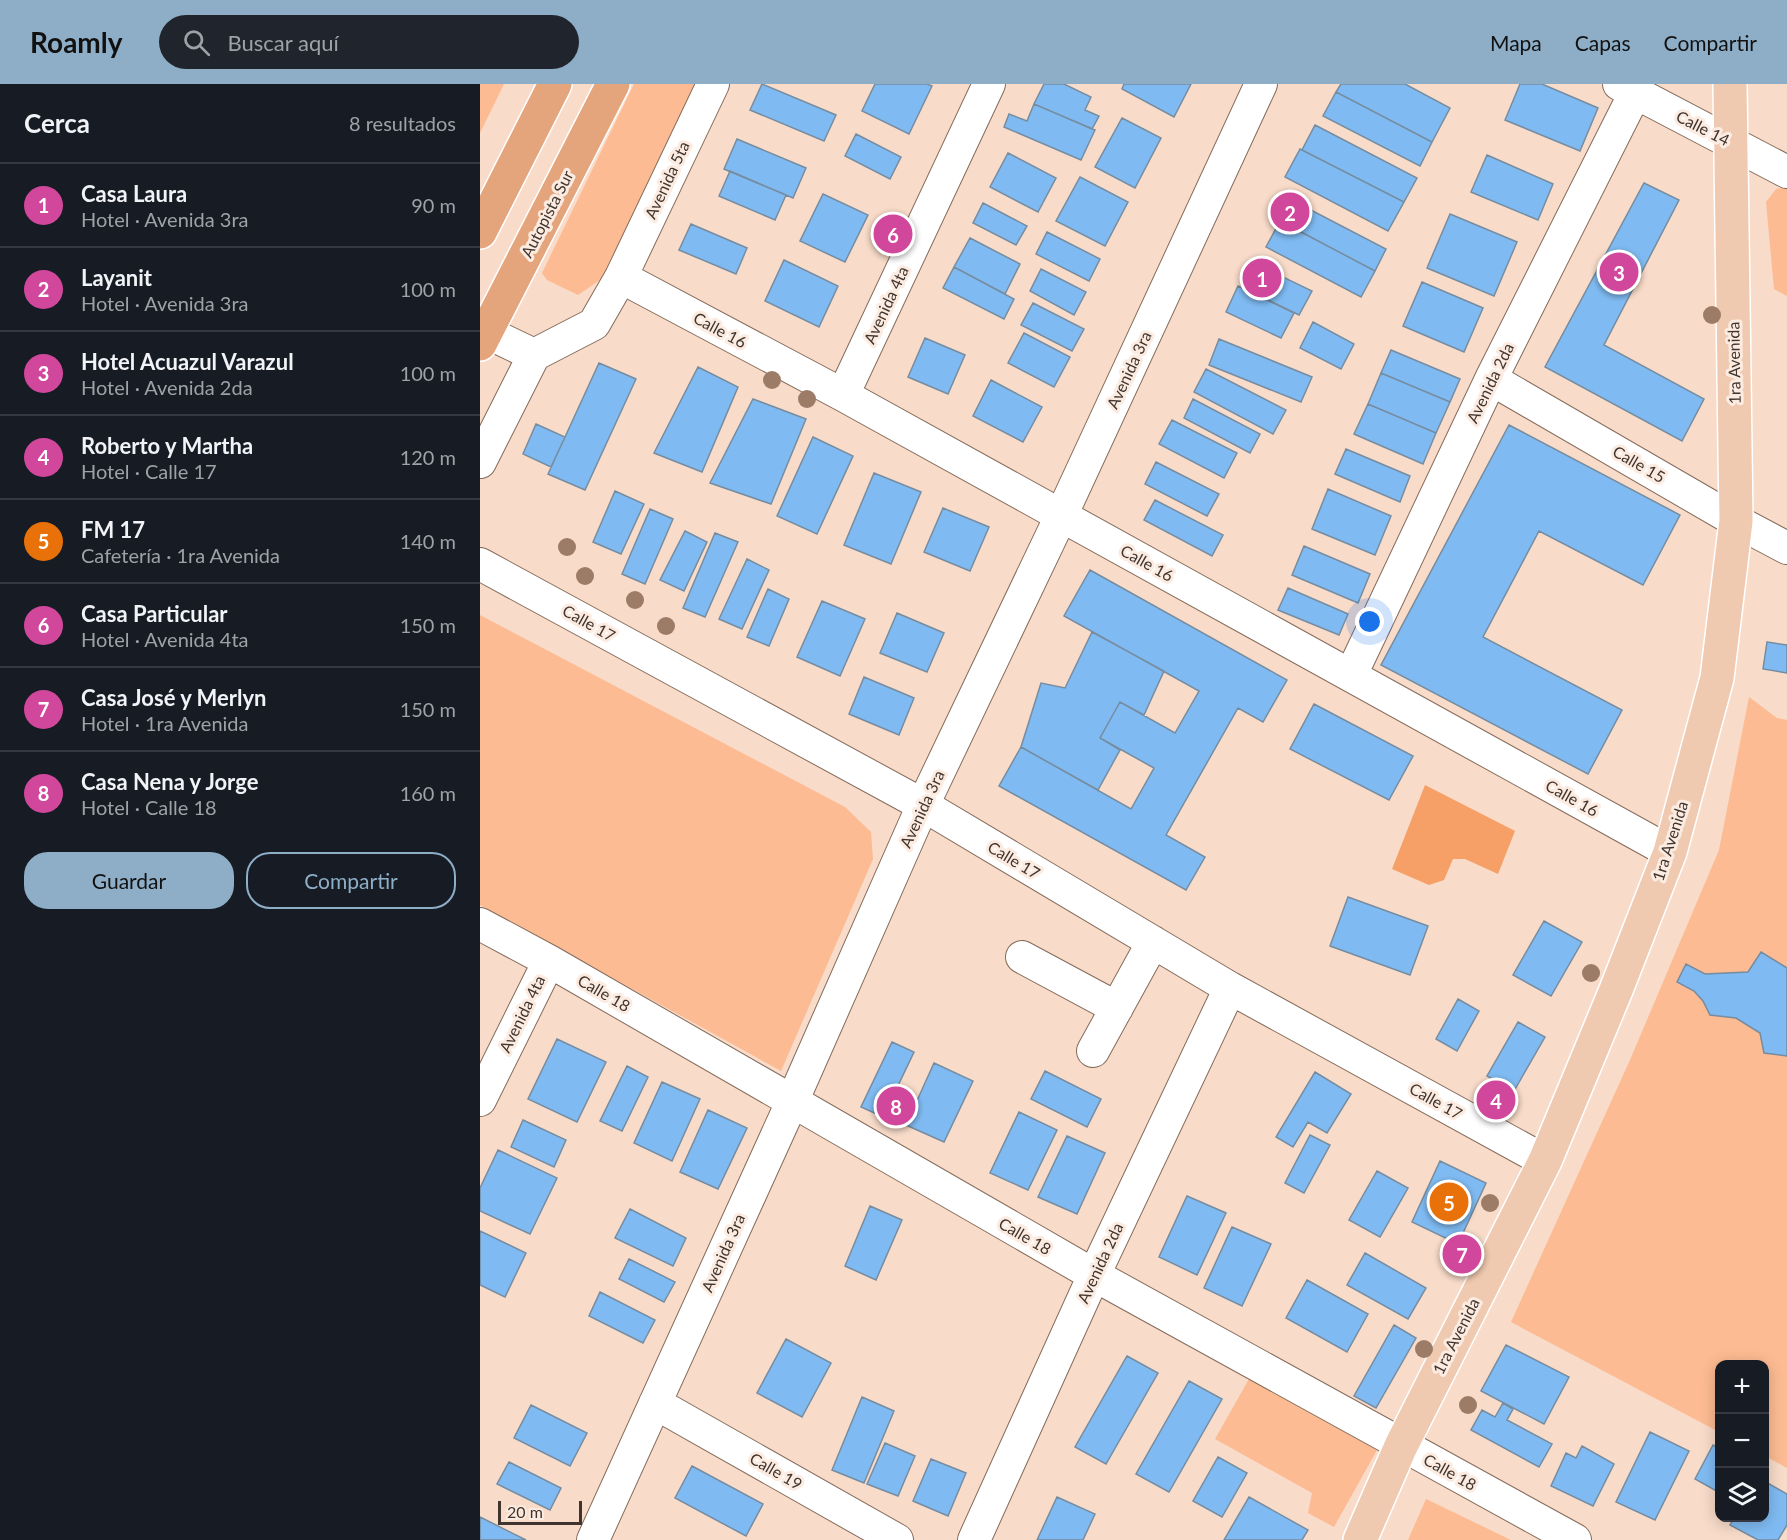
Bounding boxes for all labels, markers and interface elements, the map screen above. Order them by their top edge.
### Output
search box [159,15,579,69]
text: Roamly [30,25,123,59]
icon: search [180,26,213,59]
text: Buscar aquí [228,29,339,56]
text: Mapa [1490,30,1542,55]
text: Capas [1575,30,1631,55]
text: Compartir [1664,30,1757,55]
street label: Calle 14 [1673,106,1733,149]
text: Cerca [24,107,90,139]
text: 8 resultados [349,111,456,135]
street label: Avenida 5ta [640,138,693,222]
street label: Autopista Sur [517,167,577,260]
text: Casa Laura [81,180,187,207]
pin: 2 [1270,190,1310,234]
text: 1 [38,193,49,217]
text: 90 m [411,193,456,217]
text: Hotel · Avenida 3ra [81,207,249,231]
pin: 6 [874,212,912,256]
pin: 3 [1600,250,1638,294]
pin: 1 [1242,256,1282,300]
street label: Avenida 4ta [859,263,912,347]
text: Layanit [81,264,152,291]
text: 2 [38,277,49,301]
text: 100 m [400,277,456,301]
text: Hotel · Avenida 3ra [81,291,249,315]
street label: Calle 16 [690,308,750,351]
street label: 1ra Avenida [1723,321,1744,405]
street label: Avenida 3ra [1102,328,1155,412]
street label: Avenida 2da [1462,340,1517,426]
text: Hotel Acuazul Varazul [81,348,294,375]
text: 3 [38,361,49,385]
text: 100 m [400,361,456,385]
text: Hotel · Avenida 2da [81,375,253,399]
text: Roberto y Martha [81,432,253,459]
street label: Calle 15 [1610,441,1669,486]
text: 4 [38,445,49,469]
text: 120 m [400,445,456,469]
text: Hotel · Calle 17 [81,459,217,483]
text: FM 17 [81,516,145,543]
text: 5 [38,529,49,553]
text: 140 m [400,529,456,553]
street label: Calle 16 [1118,540,1177,585]
text: Cafetería · 1ra Avenida [81,543,280,567]
text: Casa Particular [81,600,228,627]
street label: Calle 17 [560,600,619,645]
your location [1355,607,1384,636]
text: 6 [38,613,49,637]
text: 150 m [400,613,456,637]
text: Hotel · Avenida 4ta [81,627,249,651]
text: Casa José y Merlyn [81,684,267,711]
text: 7 [38,697,49,721]
text: 150 m [400,697,456,721]
text: Hotel · 1ra Avenida [81,711,249,735]
street label: Avenida 3ra [895,767,948,851]
text: Casa Nena y Jorge [81,768,258,795]
street label: Calle 16 [1543,775,1602,820]
text: 8 [38,781,49,805]
text: 160 m [400,781,456,805]
text: Hotel · Calle 18 [81,795,217,819]
street label: 1ra Avenida [1648,799,1691,883]
street label: Calle 17 [985,837,1044,882]
button: Guardar [24,852,234,909]
button: Compartir [246,852,456,909]
street label: Calle 18 [575,970,634,1015]
street label: Avenida 4ta [495,972,548,1055]
street label: Calle 17 [1407,1078,1466,1123]
pin: 4 [1476,1078,1516,1122]
pin: 8 [876,1084,916,1128]
pin: 5 [1430,1180,1468,1224]
street label: Avenida 3ra [697,1211,748,1295]
street label: Calle 18 [996,1213,1055,1258]
street label: Avenida 2da [1073,1220,1126,1306]
pin: 7 [1442,1232,1482,1276]
street label: 1ra Avenida [1428,1295,1483,1377]
map controls [1715,1360,1769,1522]
button: + [1715,1360,1769,1414]
button: − [1715,1414,1769,1468]
street label: Calle 19 [747,1448,806,1493]
street label: Calle 18 [1421,1449,1480,1494]
button: layers [1715,1468,1769,1522]
scale bar [498,1498,582,1526]
text: 20 m [507,1502,543,1521]

